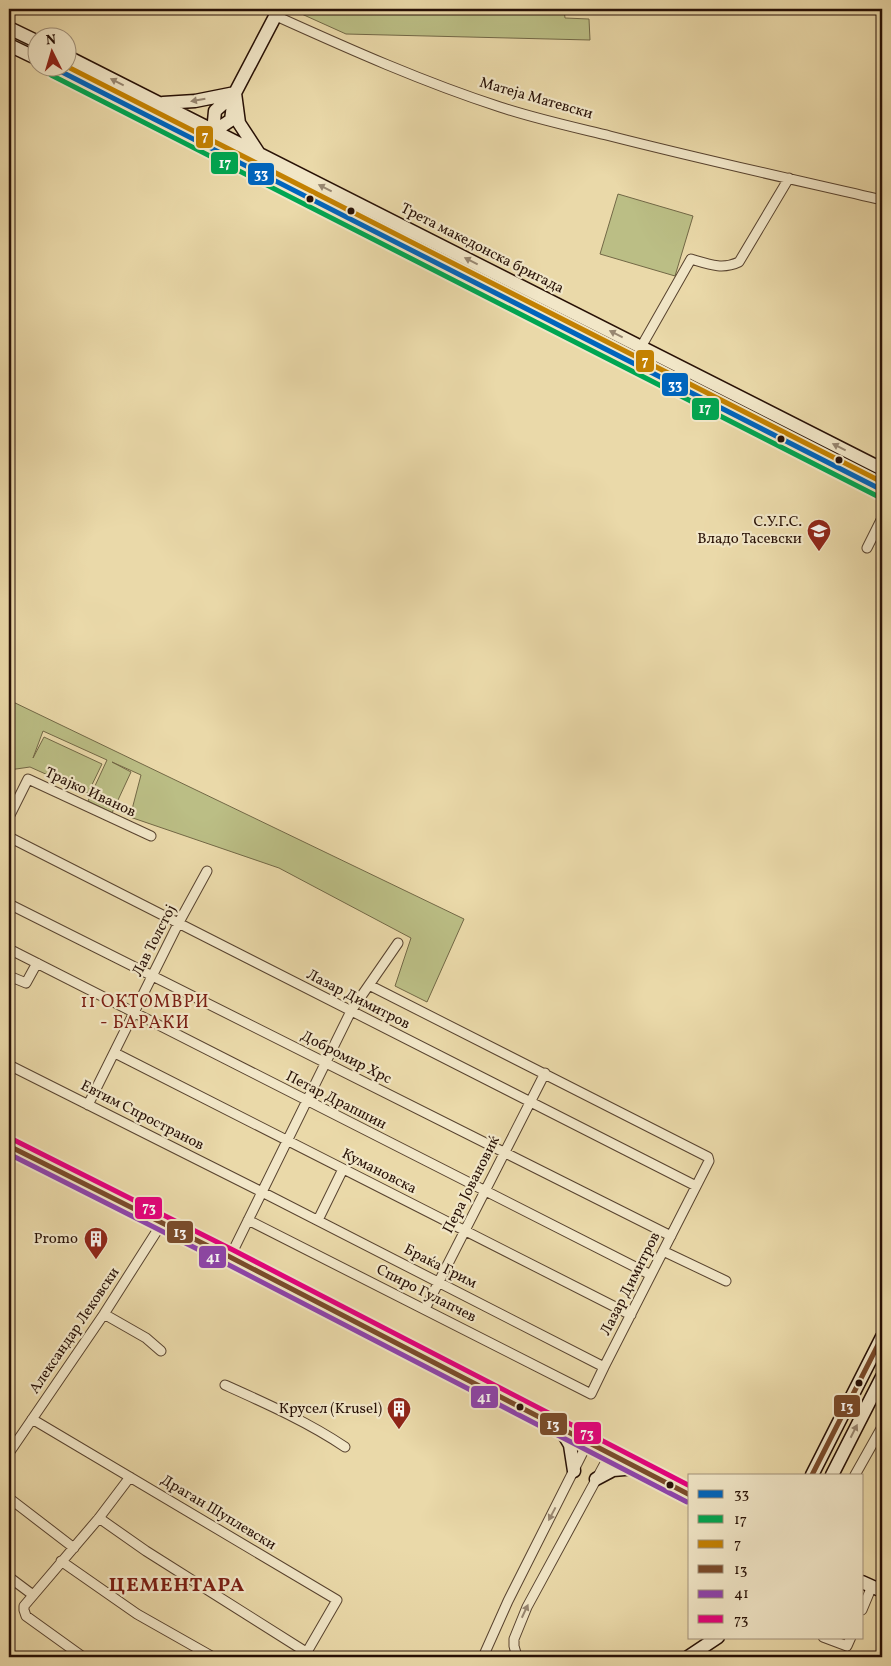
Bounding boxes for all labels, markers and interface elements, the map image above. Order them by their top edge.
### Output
north arrow [28,28,78,78]
text: N [45,31,57,50]
street label: Матеја Матевски [477,73,595,125]
one-way arrow [110,78,125,86]
one-way arrow [190,97,206,105]
line badge: 7 [195,125,214,149]
text: 7 [202,128,209,147]
line badge: 17 [210,151,239,175]
text: 17 [219,155,231,174]
line badge: 33 [247,162,275,186]
text: 33 [254,165,268,184]
one-way arrow [318,184,333,192]
unlabelled marker [305,194,315,204]
street label: Трета македонска бригада [397,199,567,299]
unlabelled marker [346,206,356,216]
one-way arrow [463,257,478,265]
one-way arrow [608,330,623,338]
line badge: 7 [635,349,655,373]
text: 7 [642,353,649,372]
line badge: 33 [661,372,689,397]
text: 33 [668,376,682,395]
line badge: 17 [691,397,720,421]
text: 17 [699,400,711,419]
unlabelled marker [776,434,786,444]
one-way arrow [831,443,846,451]
unlabelled marker [834,455,844,465]
place label: С.У.Г.С. Владо Тасевски [697,512,802,550]
school or university icon: С.У.Г.С. Владо Тасевски [806,518,832,552]
street label: Трајко Иванов [41,763,139,823]
street label: Лав Толстој [128,901,182,981]
street label: Лазар Димитров [303,965,413,1035]
district label: 11 ОКТОМВРИ - БАРАКИ [80,990,210,1036]
street label: Добромир Хрс [297,1026,395,1090]
street label: Петар Драпшин [282,1067,390,1135]
street label: Евтим Спространов [77,1076,207,1156]
street label: Пера Јовановиќ [438,1132,506,1238]
street label: Кумановска [338,1144,420,1200]
line badge: 73 [134,1196,163,1220]
text: 73 [142,1199,156,1218]
line badge: 13 [166,1220,194,1244]
text: 13 [174,1224,186,1243]
building icon: Promo [83,1226,109,1260]
place label: Promo [34,1229,78,1250]
street label: Лазар Димитров [596,1229,666,1339]
street label: Браќа Грим [400,1240,480,1294]
line badge: 41 [198,1245,227,1269]
text: 41 [206,1249,220,1268]
street label: Спиро Гулапчев [372,1260,480,1328]
street label: Александар Лековски [25,1264,125,1398]
unlabelled marker [854,1378,864,1388]
line badge: 41 [470,1385,499,1409]
text: 41 [477,1389,491,1408]
line badge: 13 [833,1394,861,1418]
building icon: Крусел (Krusel) [386,1396,412,1430]
text: 13 [841,1398,853,1417]
place label: Крусел (Krusel) [279,1399,382,1420]
unlabelled marker [515,1402,525,1412]
line badge: 13 [539,1412,568,1436]
text: 13 [547,1416,559,1435]
line badge: 73 [573,1421,602,1445]
one-way arrow [850,1424,858,1439]
text: 73 [580,1425,594,1444]
street label: Драган Шуплевски [156,1470,280,1556]
legend [688,1474,864,1638]
unlabelled marker [665,1480,675,1490]
text: 33 [734,1484,749,1505]
one-way arrow [548,1507,556,1522]
text: 17 [734,1510,747,1531]
text: 7 [734,1534,741,1555]
text: 13 [734,1560,748,1581]
district label: ЦЕМЕНТАРА [109,1572,245,1600]
text: 41 [734,1584,749,1605]
one-way arrow [521,1604,529,1618]
text: 73 [734,1610,749,1631]

